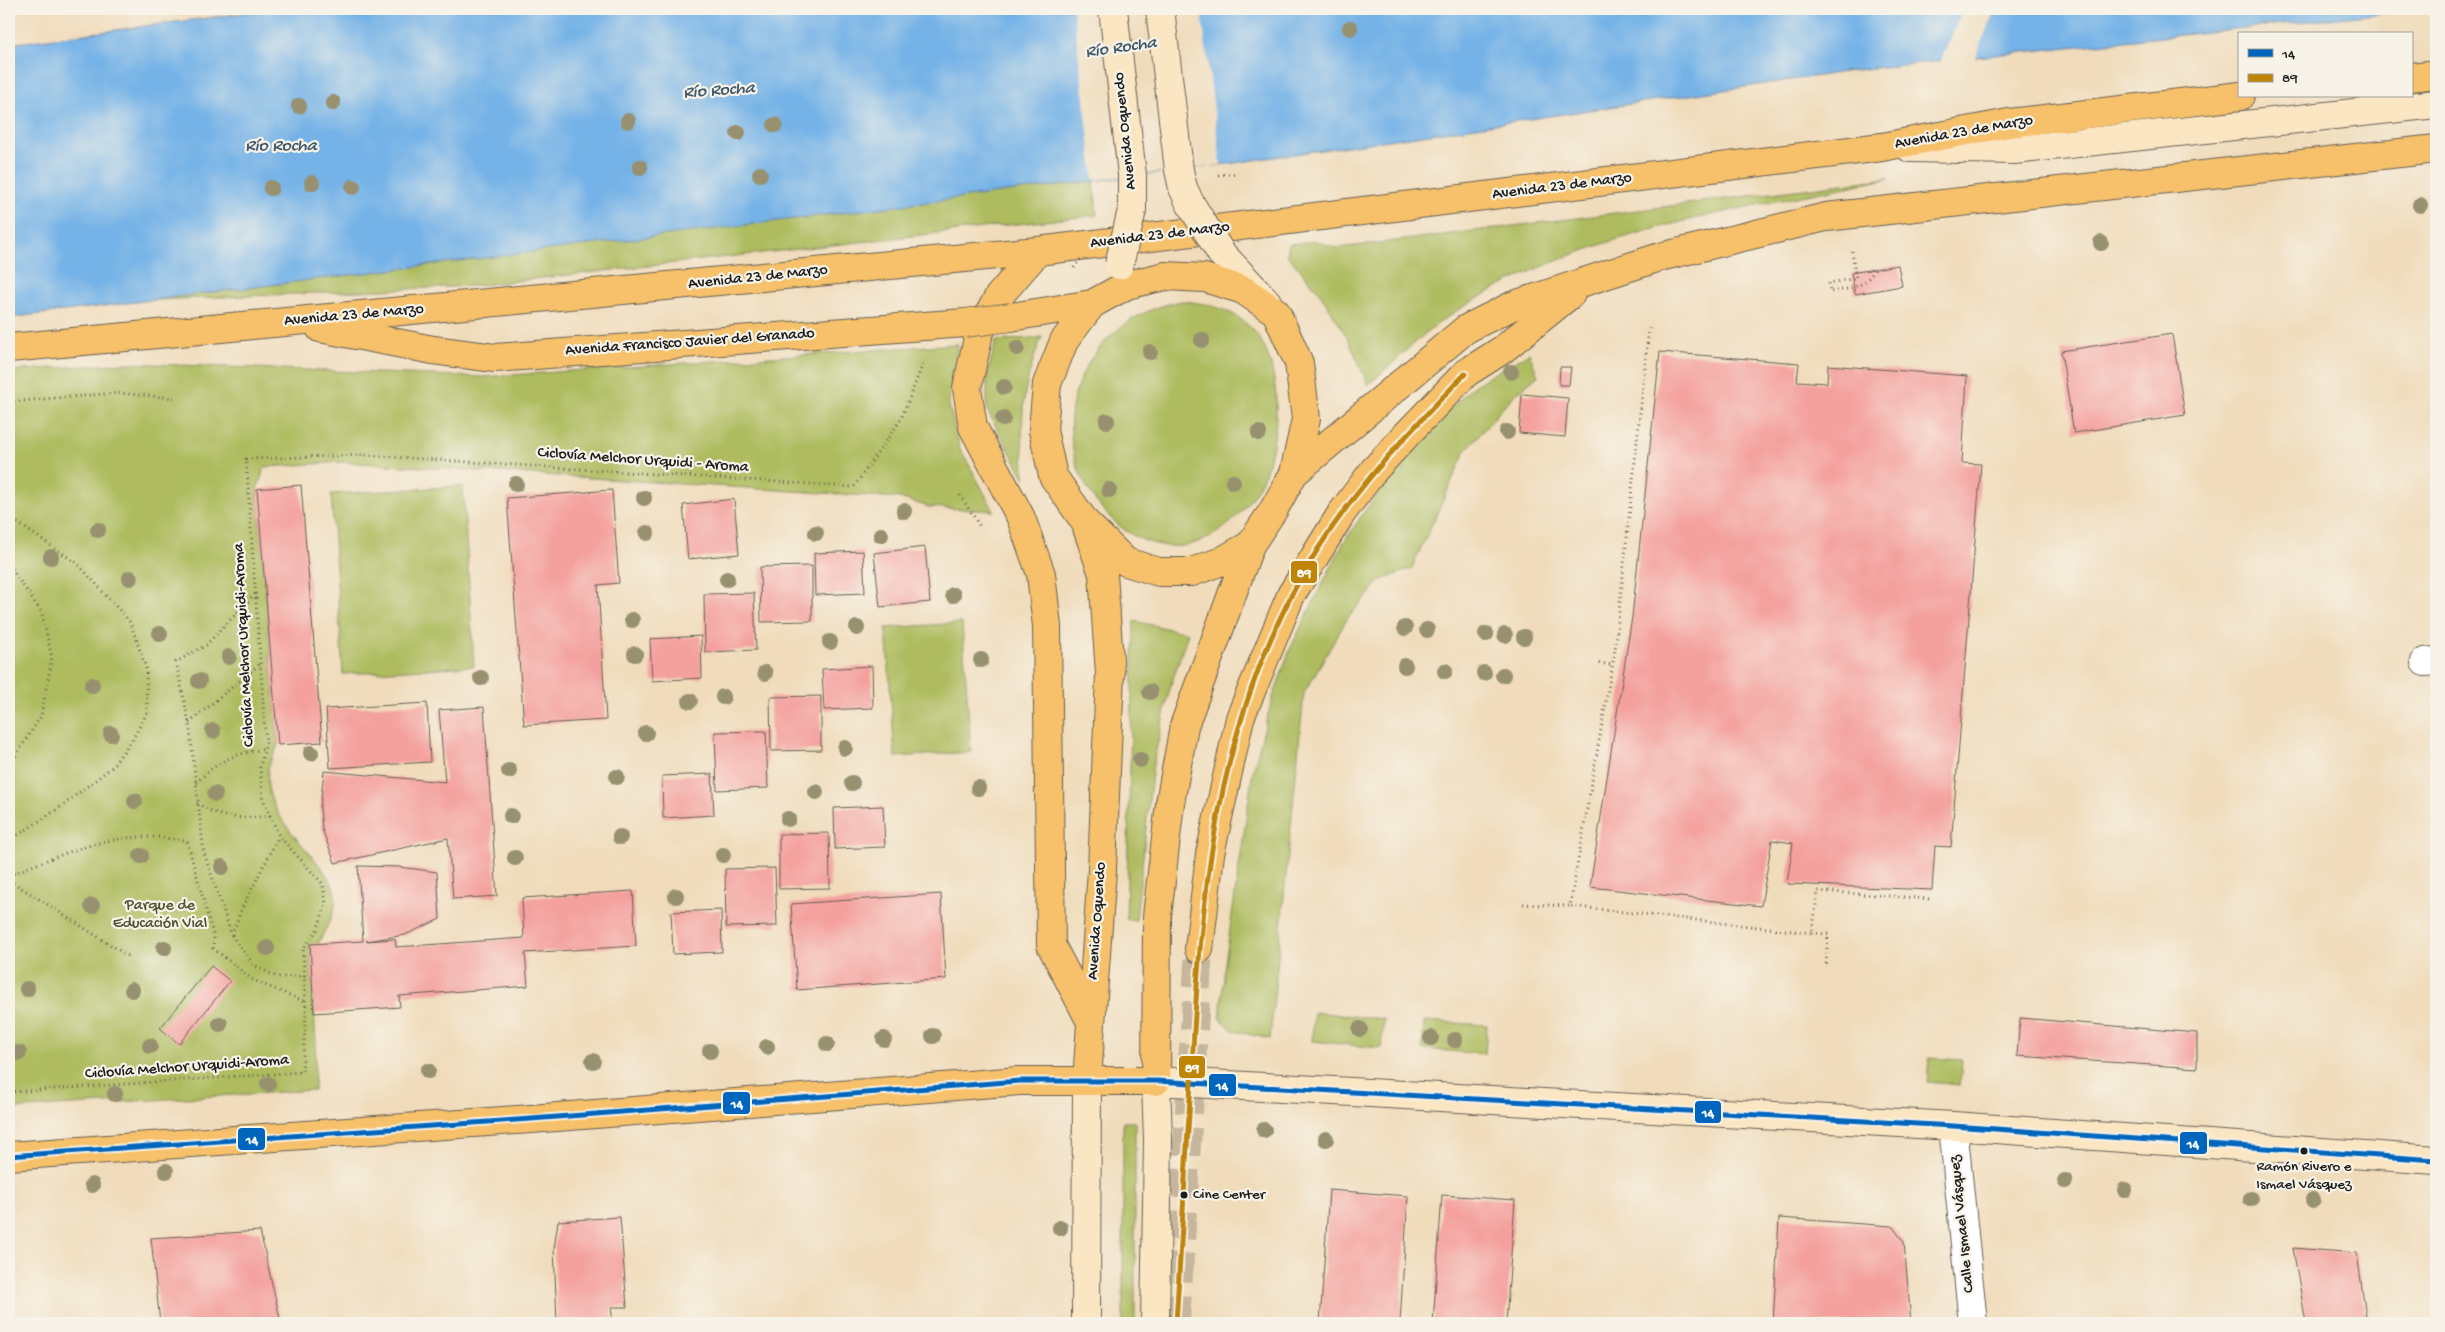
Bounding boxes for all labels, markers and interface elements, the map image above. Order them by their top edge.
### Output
water label: Río Rocha [1084,32,1159,63]
legend [2238,32,2412,98]
text: 14 [2281,46,2295,64]
text: 89 [2282,70,2298,88]
street label: Avenida Oquendo [1110,71,1142,191]
water label: Río Rocha [683,78,756,104]
street label: Avenida 23 de Marzo [1893,111,2035,155]
water label: Río Rocha [245,136,318,157]
street label: Avenida 23 de Marzo [1491,169,1633,205]
street label: Avenida 23 de Marzo [1089,218,1231,254]
street label: Avenida 23 de Marzo [687,261,829,295]
street label: Avenida 23 de Marzo [283,300,425,332]
street label: Avenida Francisco Javier del Granado [565,325,815,361]
street label: Ciclovía Melchor Urquidi - Aroma [537,444,750,478]
street label: Ciclovía Melchor Urquidi-Aroma [230,541,260,747]
line badge: 89 [1290,560,1318,584]
text: 89 [1297,566,1311,583]
street label: Avenida Oquendo [1084,861,1112,981]
park label: Parque de Educación Vial [113,897,207,934]
street label: Ciclovía Melchor Urquidi-Aroma [84,1051,291,1085]
line badge: 89 [1178,1055,1206,1079]
text: 89 [1185,1061,1199,1078]
line badge: 14 [1208,1073,1237,1097]
text: 14 [1215,1079,1229,1096]
line badge: 14 [722,1091,751,1115]
text: 14 [730,1097,744,1114]
line badge: 14 [1694,1100,1722,1124]
text: 14 [1701,1106,1715,1123]
line badge: 14 [237,1127,266,1151]
line badge: 14 [2179,1131,2208,1155]
text: 14 [245,1133,259,1150]
text: 14 [2186,1137,2200,1154]
marker: Ramón Rivero e Ismael Vásquez [2299,1146,2309,1156]
street label: Calle Ismael Vásquez [1946,1153,1980,1294]
place label: Ramón Rivero e Ismael Vásquez [2256,1158,2352,1194]
place label: Cine Center [1193,1186,1267,1204]
marker: Cine Center [1179,1190,1189,1200]

